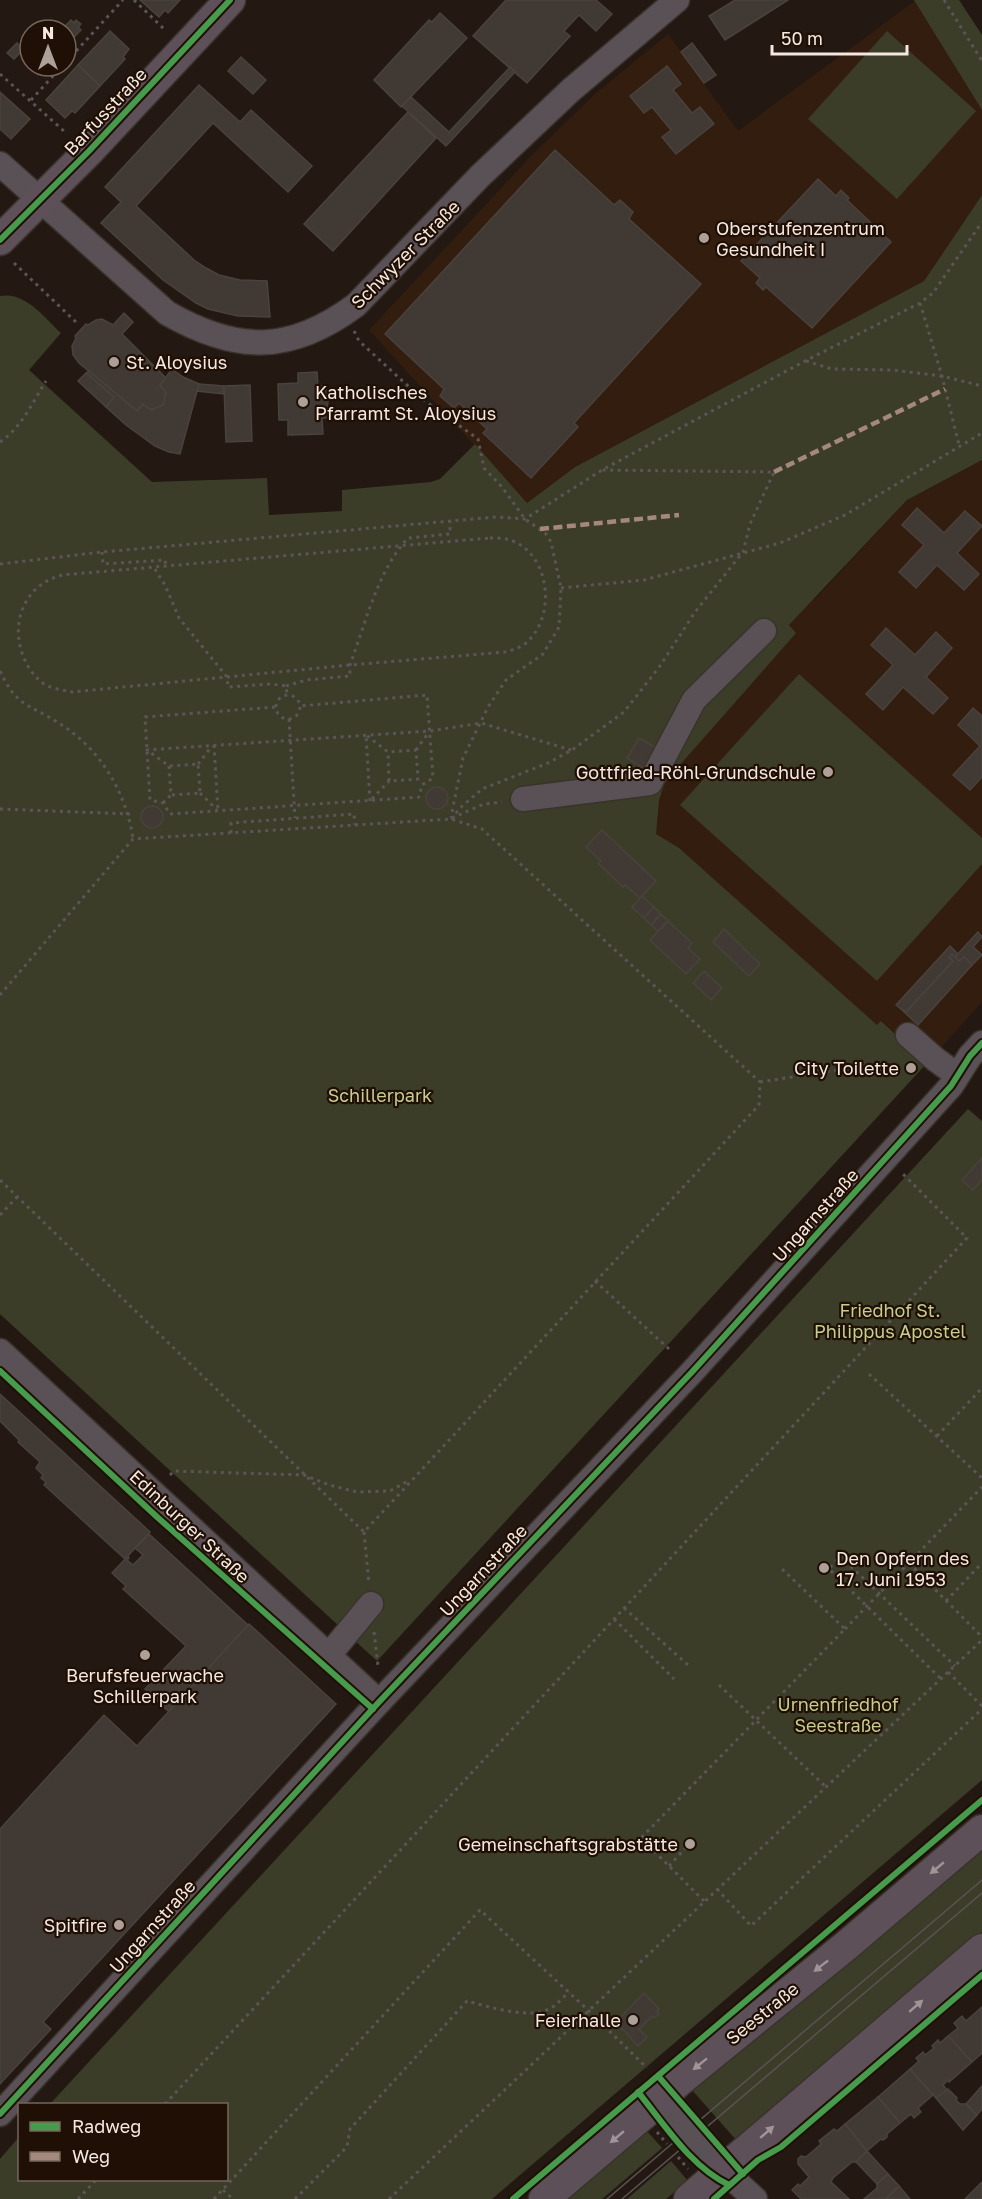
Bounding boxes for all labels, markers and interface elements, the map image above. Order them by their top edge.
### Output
north arrow [18,18,78,78]
scale bar [772,18,907,56]
text: N [42,23,54,43]
text: 50 m [781,27,823,49]
street label: Barfusstraße [59,63,151,159]
street label: Schwyzer Straße [346,195,464,313]
place label: Oberstufenzentrum Gesundheit I [716,217,885,260]
marker: Oberstufenzentrum Gesundheit I [697,231,711,245]
place label: St. Aloysius [126,351,227,373]
marker: St. Aloysius [107,355,121,369]
place label: Katholisches Pfarramt St. Aloysius [315,381,496,424]
marker: Katholisches Pfarramt St. Aloysius [296,395,310,409]
place label: Gottfried-Röhl-Grundschule [576,761,816,783]
marker: Gottfried-Röhl-Grundschule [821,765,835,779]
place label: City Toilette [794,1057,899,1079]
marker: City Toilette [904,1061,918,1075]
park label: Schillerpark [328,1084,432,1106]
street label: Ungarnstraße [767,1164,863,1266]
park label: Friedhof St. Philippus Apostel [814,1299,966,1342]
street label: Edinburger Straße [126,1465,254,1587]
street label: Ungarnstraße [435,1519,531,1621]
place label: Den Opfern des 17. Juni 1953 [836,1547,969,1590]
marker: Den Opfern des 17. Juni 1953 [817,1561,831,1575]
marker: Berufsfeuerwache Schillerpark [138,1648,152,1662]
place label: Berufsfeuerwache Schillerpark [66,1664,224,1707]
park label: Urnenfriedhof Seestraße [778,1693,899,1736]
place label: Gemeinschaftsgrabstätte [458,1833,678,1855]
marker: Gemeinschaftsgrabstätte [683,1837,697,1851]
one-way arrow [930,1861,945,1874]
street label: Ungarnstraße [104,1875,200,1977]
place label: Spitfire [44,1914,107,1936]
marker: Spitfire [112,1918,126,1932]
one-way arrow [813,1959,828,1971]
street label: Seestraße [721,1977,803,2049]
one-way arrow [908,1999,924,2012]
place label: Feierhalle [535,2009,621,2031]
marker: Feierhalle [626,2013,640,2027]
one-way arrow [692,2057,708,2070]
legend [18,2103,228,2181]
text: Radweg [72,2115,141,2137]
one-way arrow [759,2126,774,2139]
one-way arrow [610,2130,625,2143]
text: Weg [72,2145,110,2167]

